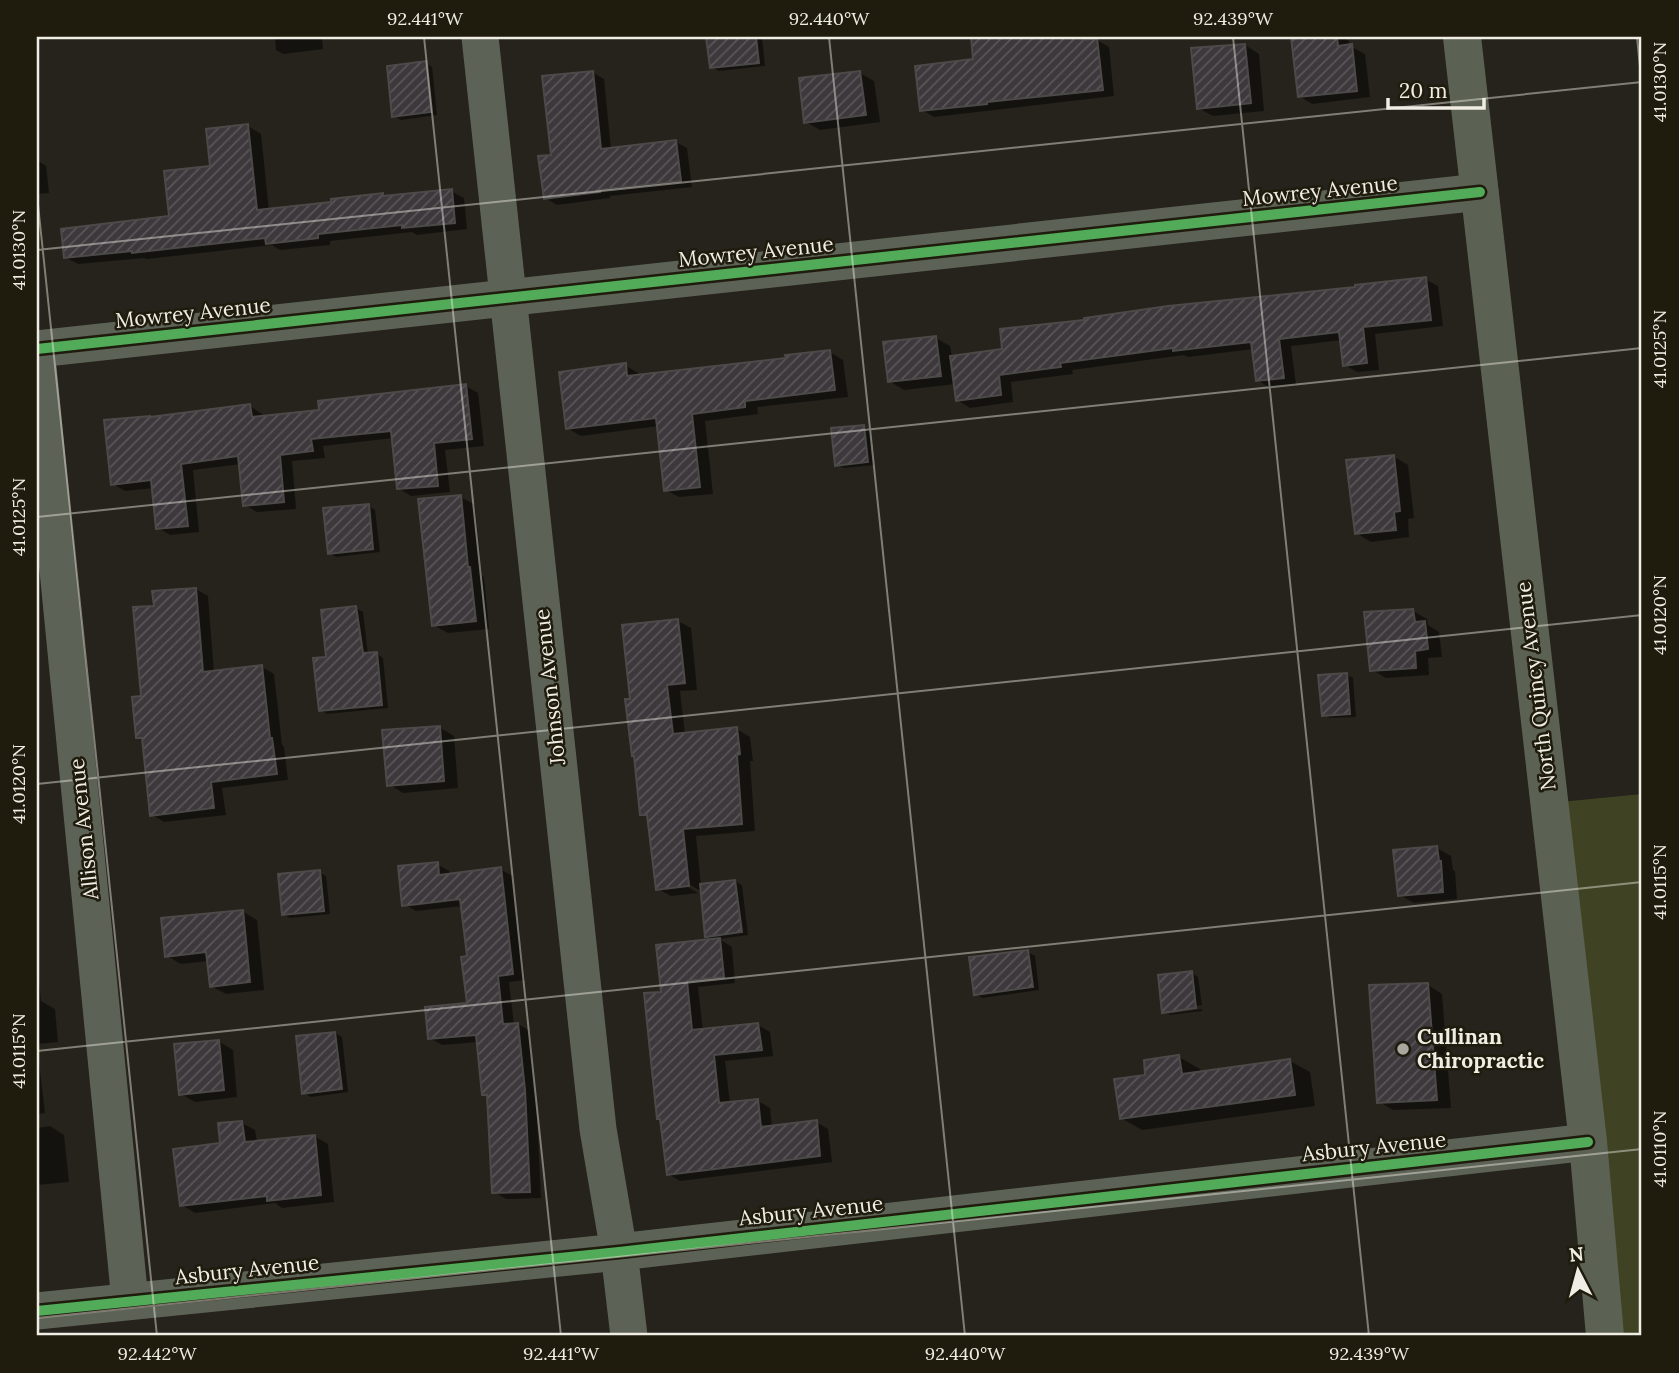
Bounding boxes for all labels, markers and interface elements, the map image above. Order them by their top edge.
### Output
text: 92.441°W [387,7,464,30]
text: 92.440°W [789,7,870,30]
text: 92.439°W [1193,7,1274,30]
text: 41.0130°N [1648,42,1671,122]
scale bar [1388,66,1485,110]
text: 20 m [1399,77,1448,104]
street label: Mowrey Avenue [1241,169,1399,212]
text: 41.0130°N [7,210,30,290]
street label: Mowrey Avenue [677,230,835,273]
street label: Mowrey Avenue [114,291,272,334]
text: 41.0125°N [1648,310,1671,388]
text: 41.0125°N [7,478,30,556]
text: 41.0120°N [1648,575,1671,655]
street label: North Quincy Avenue [1509,580,1562,792]
street label: Johnson Avenue [528,608,571,767]
text: 41.0120°N [7,744,30,824]
street label: Allison Avenue [63,757,104,902]
text: 41.0115°N [1648,844,1671,920]
text: 41.0115°N [7,1013,30,1089]
place label: Cullinan Chiropractic [1417,1023,1544,1074]
marker: Cullinan Chiropractic [1395,1041,1411,1057]
text: 41.0110°N [1648,1111,1671,1187]
street label: Asbury Avenue [1299,1126,1447,1168]
street label: Asbury Avenue [736,1190,884,1232]
north arrow [1542,1236,1612,1306]
text: N [1568,1241,1585,1267]
street label: Asbury Avenue [172,1249,320,1291]
text: 92.442°W [118,1342,198,1365]
text: 92.441°W [523,1342,600,1365]
text: 92.440°W [925,1342,1006,1365]
text: 92.439°W [1329,1342,1410,1365]

